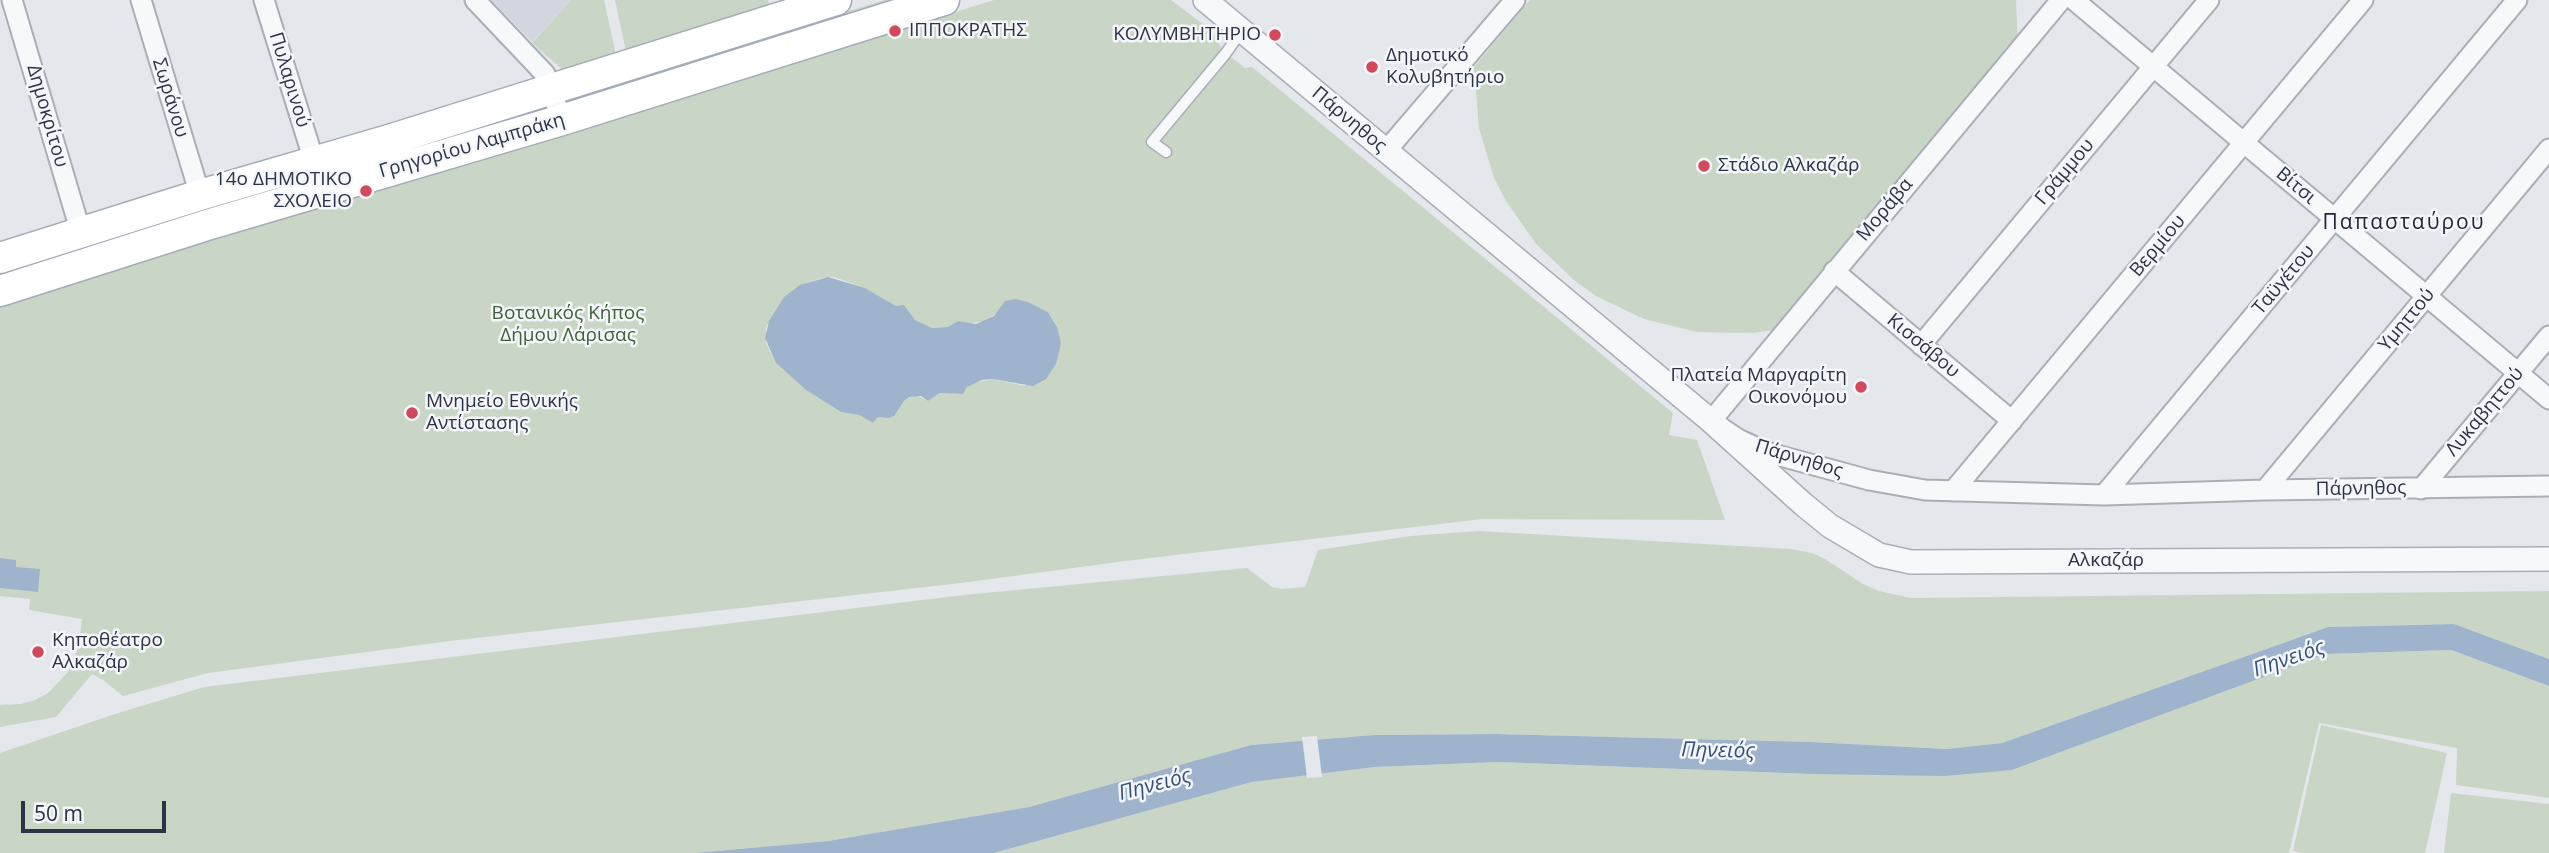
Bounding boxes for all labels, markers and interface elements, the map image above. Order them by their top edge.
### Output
place label: ΙΠΠΟΚΡΑΤΗΣ [909,20,1027,42]
marker: ΙΠΠΟΚΡΑΤΗΣ [887,23,903,39]
place label: ΚΟΛΥΜΒΗΤΗΡΙΟ [1113,24,1261,46]
marker: ΚΟΛΥΜΒΗΤΗΡΙΟ [1267,27,1283,43]
street label: Πυλαρινού [264,30,314,130]
place label: Δημοτικό Κολυβητήριο [1386,45,1504,89]
street label: Σωράνου [147,56,193,140]
marker: Δημοτικό Κολυβητήριο [1364,59,1380,75]
street label: Δημοκρίτου [21,62,73,170]
street label: Πάρνηθος [1307,82,1391,158]
street label: Γρηγορίου Λαμπράκη [377,109,567,183]
street label: Γράμμου [2031,134,2099,210]
place label: Στάδιο Αλκαζάρ [1718,155,1860,177]
marker: Στάδιο Αλκαζάρ [1696,158,1712,174]
street label: Βίτσι [2271,163,2321,209]
place label: 14ο ΔΗΜΟΤΙΚΟ ΣΧΟΛΕΙΟ [215,169,352,213]
street label: Μοράβα [1852,174,1918,246]
marker: 14ο ΔΗΜΟΤΙΚΟ ΣΧΟΛΕΙΟ [358,183,374,199]
street label: Βερμίου [2125,210,2191,282]
district label: Παπασταύρου [2324,210,2484,236]
street label: Ταϋγέτου [2248,240,2320,320]
street label: Υμηττού [2374,284,2440,356]
park label: Βοτανικός Κήπος Δήμου Λάρισας [492,303,644,347]
street label: Κισσάβου [1882,309,1964,383]
street label: Λυκαβηττού [2441,363,2529,461]
place label: Πλατεία Μαργαρίτη Οικονόμου [1670,365,1847,409]
marker: Πλατεία Μαργαρίτη Οικονόμου [1853,379,1869,395]
place label: Μνημείο Εθνικής Αντίστασης [426,391,578,435]
marker: Μνημείο Εθνικής Αντίστασης [404,405,420,421]
street label: Πάρνηθος [1752,435,1846,483]
street label: Πάρνηθος [2316,477,2406,501]
street label: Αλκαζάρ [2068,550,2144,572]
place label: Κηποθέατρο Αλκαζάρ [52,630,163,674]
water label: Πηνειός [2250,635,2328,683]
marker: Κηποθέατρο Αλκαζάρ [30,644,46,660]
water label: Πηνειός [1681,738,1755,764]
water label: Πηνειός [1116,763,1194,807]
scale bar [24,786,170,830]
text: 50 m [34,799,83,827]

